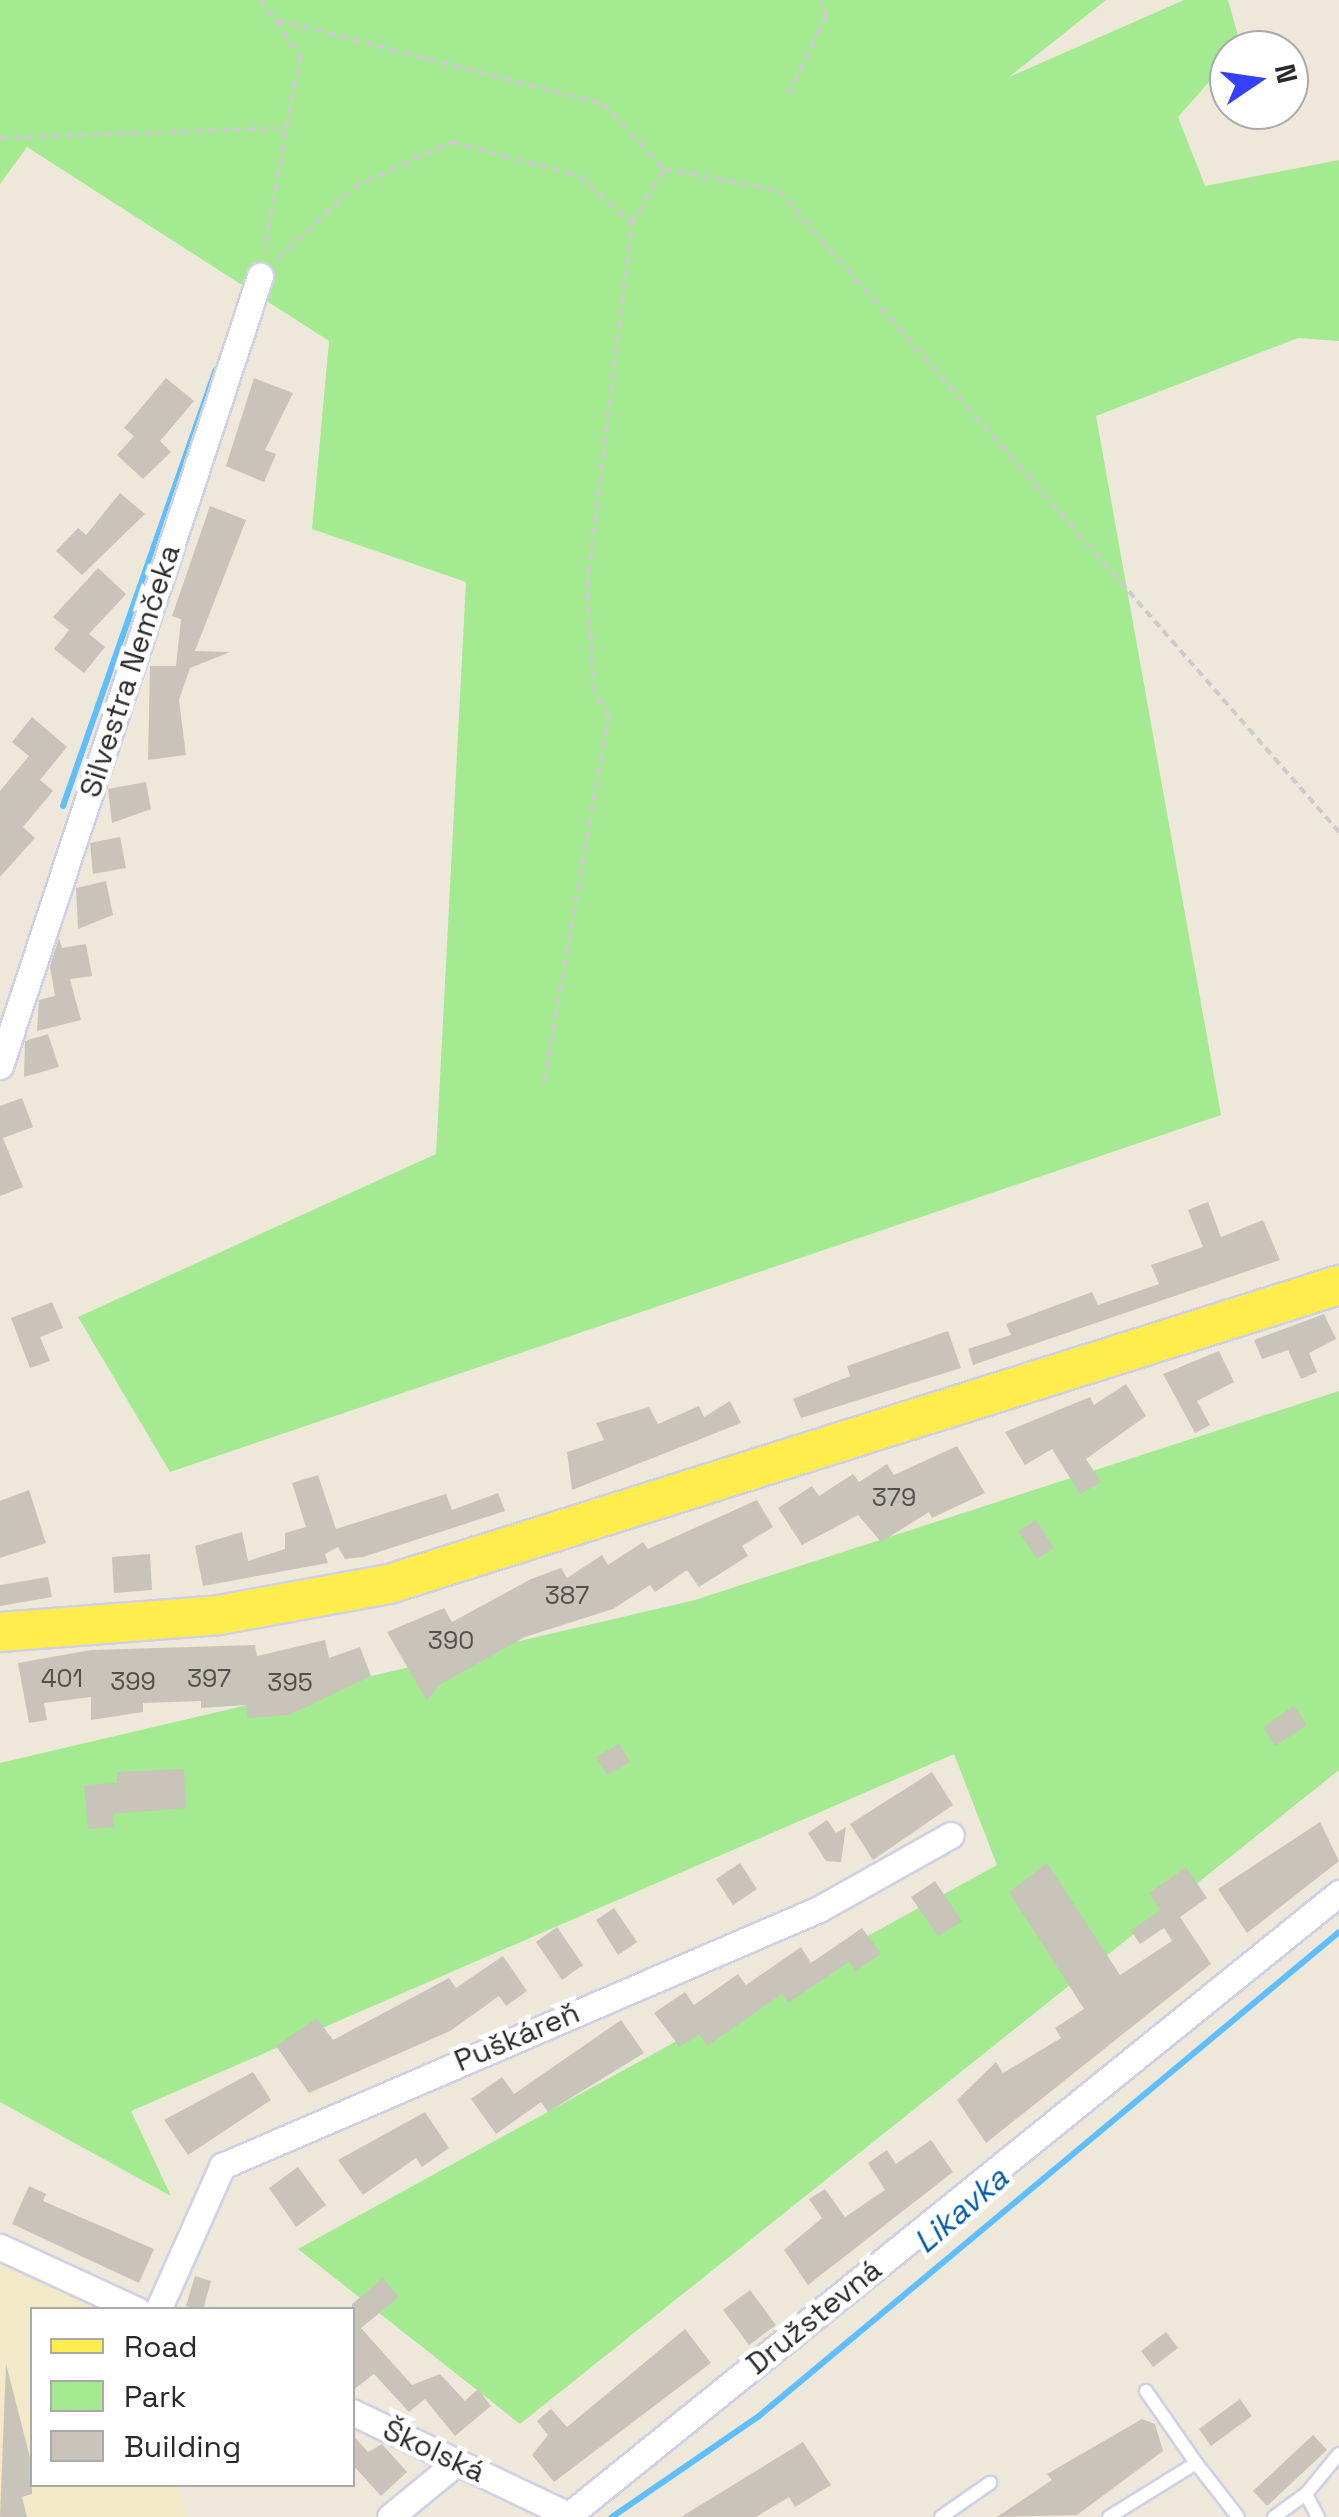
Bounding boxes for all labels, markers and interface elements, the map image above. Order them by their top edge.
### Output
north arrow [1209,30,1309,130]
text: N [1267,61,1306,87]
street label: Silvestra Nemčeka [72,540,188,802]
house number: 379 [872,1482,916,1512]
house number: 387 [545,1580,589,1610]
house number: 390 [428,1625,474,1655]
house number: 401 [41,1663,83,1693]
house number: 397 [187,1663,231,1693]
house number: 399 [110,1666,156,1696]
house number: 395 [267,1667,313,1697]
street label: Puškáreň [449,1995,585,2079]
water label: Likavka [906,2159,1016,2261]
street label: Družstevná [739,2252,889,2382]
legend [30,2307,355,2487]
text: Road [124,2327,198,2366]
text: Park [124,2377,186,2416]
street label: Školská [377,2412,491,2490]
text: Building [124,2427,241,2466]

